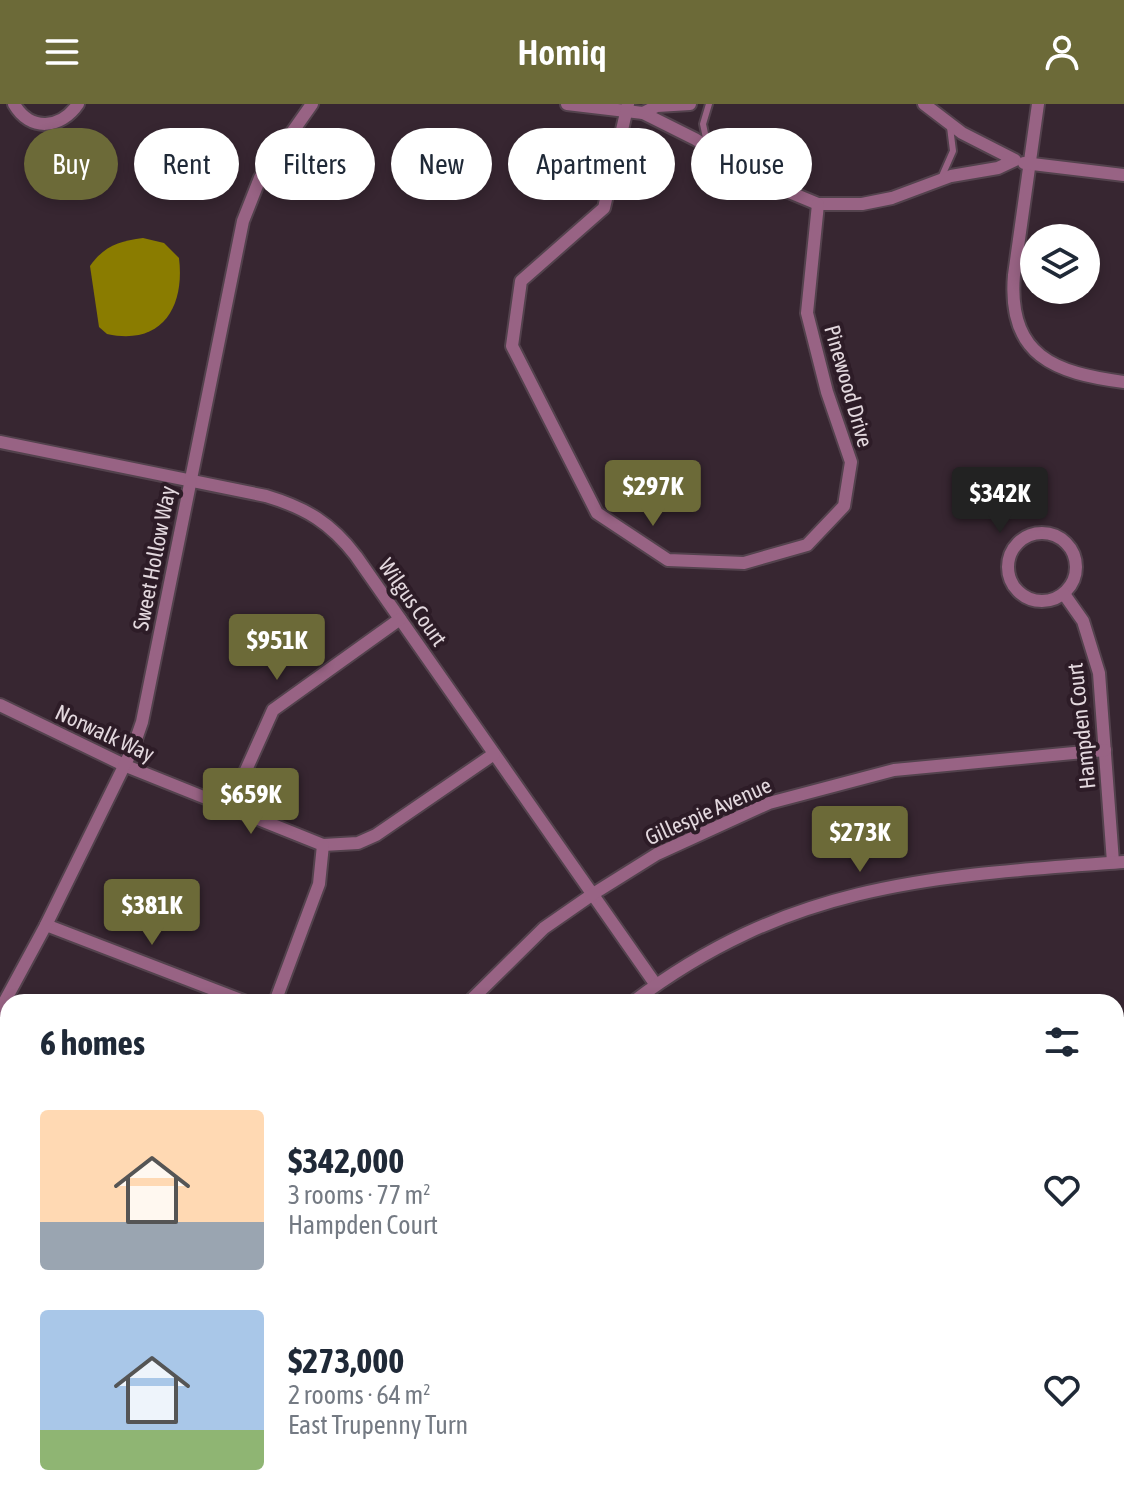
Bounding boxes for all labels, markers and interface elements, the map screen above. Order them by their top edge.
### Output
icon: menu [40,30,84,74]
icon: person [1040,30,1084,74]
text: Homiq [517,31,607,73]
chip: Buy [24,128,118,200]
chip: Rent [134,128,239,200]
chip: Filters [255,128,375,200]
chip: New [391,128,492,200]
chip: Apartment [508,128,675,200]
chip: House [691,128,812,200]
map controls [1020,224,1100,304]
button: layers [1020,224,1100,304]
street label: Pinewood Drive [819,322,879,450]
pin: $297K [597,460,709,528]
pin: $342K [944,467,1056,535]
text: $297K [623,471,683,501]
text: $342K [970,478,1030,508]
street label: Sweet Hollow Way [127,484,181,632]
street label: Wilgus Court [373,553,453,651]
pin: $951K [221,614,333,682]
text: $951K [247,625,307,655]
street label: Hampden Court [1061,662,1101,790]
street label: Norwalk Way [51,699,159,767]
pin: $659K [195,768,307,836]
street label: Gillespie Avenue [641,772,775,850]
text: $659K [221,779,281,809]
pin: $273K [804,806,916,874]
text: $273K [830,817,890,847]
pin: $381K [96,879,208,947]
text: $381K [122,890,182,920]
icon: filters [1040,1020,1084,1064]
text: 6 homes [40,1023,145,1062]
text: $342,000 [288,1141,404,1180]
icon: home [104,1142,200,1238]
icon: heart [1040,1168,1084,1212]
text: 3 rooms · 77 m² [288,1180,430,1210]
text: Hampden Court [288,1210,438,1240]
text: $273,000 [288,1341,404,1380]
icon: home [104,1342,200,1438]
icon: heart [1040,1368,1084,1412]
text: 2 rooms · 64 m² [288,1380,430,1410]
text: East Trupenny Turn [288,1410,468,1440]

